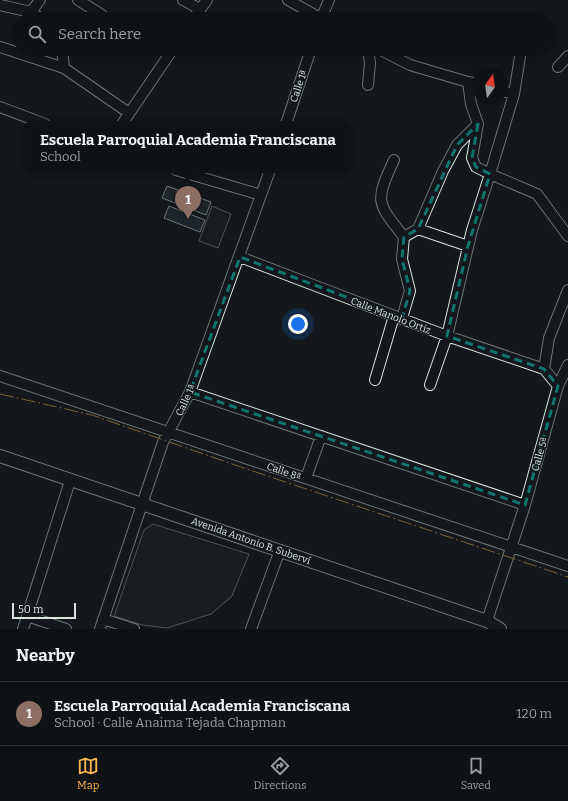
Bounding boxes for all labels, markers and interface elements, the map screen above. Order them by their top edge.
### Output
search box [12,12,556,56]
icon: search [26,23,48,45]
text: Search here [58,25,141,43]
street label: Calle 1ª [288,68,310,104]
north arrow [472,68,508,104]
popup [25,121,351,173]
text: Escuela Parroquial Academia Franciscana [40,131,336,149]
text: School [40,149,81,164]
pin: 1 [175,186,201,219]
street label: Calle Manolo Ortiz [349,295,433,337]
your location [288,314,308,334]
street label: Calle 1ª [173,382,199,418]
street label: Calle 5ª [529,435,551,473]
street label: Calle 8ª [265,461,303,484]
street label: Avenida Antonio B. Suberví [189,514,312,567]
scale bar [12,601,76,620]
text: 50 m [18,603,44,616]
text: Nearby [16,645,75,666]
text: Escuela Parroquial Academia Franciscana [54,697,350,715]
text: 1 [26,706,32,721]
text: 120 m [516,706,552,721]
text: School · Calle Anaima Tejada Chapman [54,715,286,730]
tab: Map [77,755,99,792]
tab: Directions [254,755,306,792]
tab: Saved [461,755,491,792]

